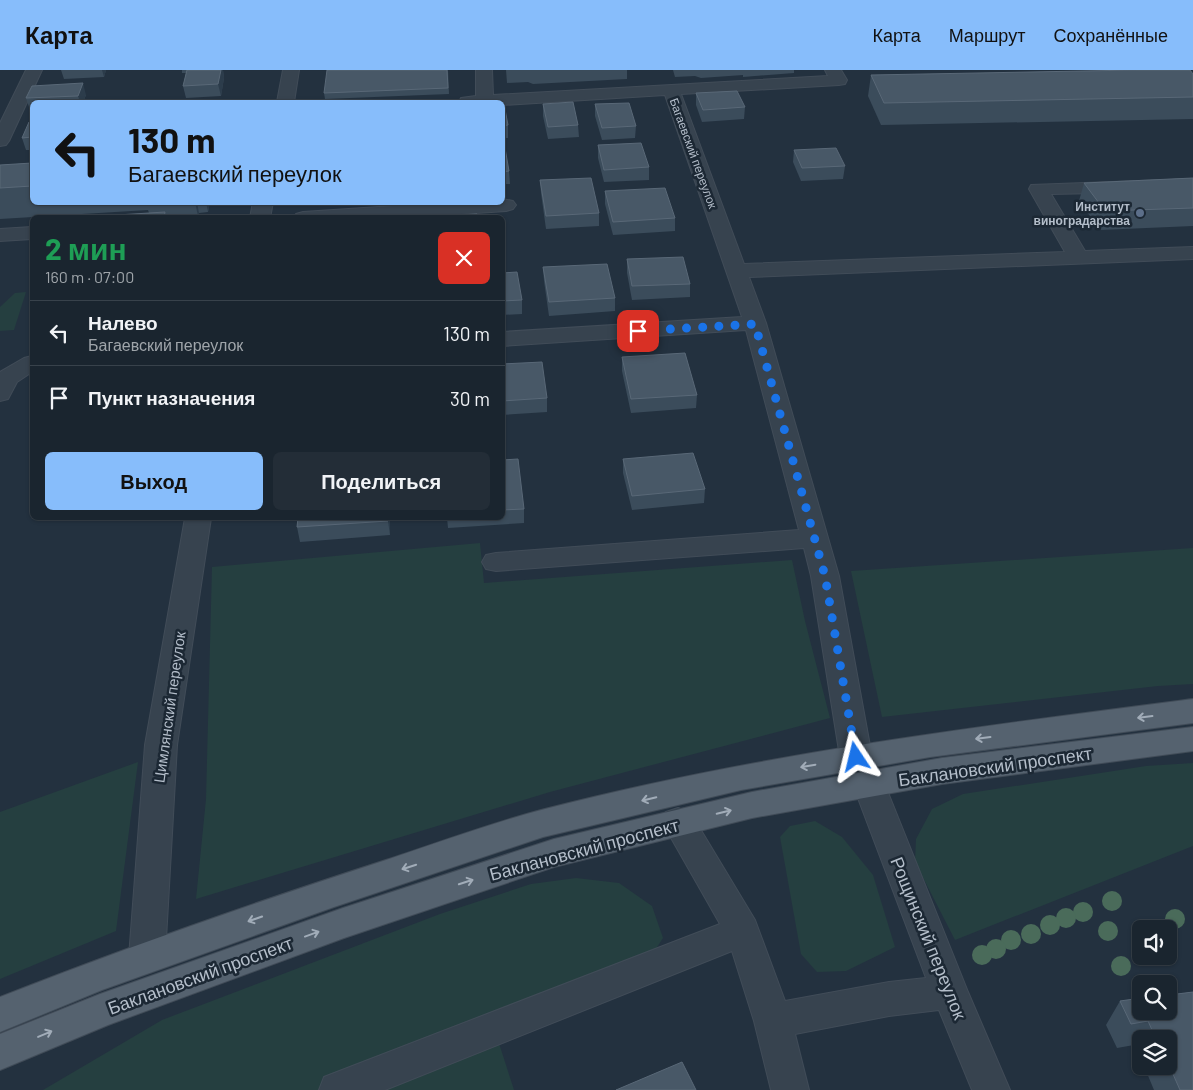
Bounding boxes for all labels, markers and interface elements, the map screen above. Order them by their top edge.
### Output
text: Карта [25,20,93,49]
text: Карта [873,24,921,46]
text: Маршрут [949,24,1025,46]
text: Сохранённые [1053,24,1168,46]
street label: Багаевский переулок [667,96,721,211]
text: 130 m [128,118,215,160]
icon: left [45,120,110,185]
text: Багаевский переулок [128,160,342,186]
place label: Институт виноградарства [1034,199,1130,228]
marker: Институт виноградарства [1134,207,1146,219]
text: 2 мин [45,230,127,266]
button: close [438,232,490,284]
text: 160 m · 07:00 [45,267,134,286]
pin [617,310,659,352]
text: Налево [88,311,158,334]
icon: arrive [624,317,652,345]
icon: left [45,319,73,347]
text: 130 m [443,322,490,345]
text: Багаевский переулок [88,335,243,354]
icon: arrive [45,384,73,412]
text: Пункт назначения [88,386,255,409]
text: 30 m [450,387,490,410]
button: Выход [45,452,263,510]
button: Поделиться [273,452,490,510]
street label: Цимлянский переулок [149,630,189,784]
one-way arrow [1137,712,1153,722]
position arrow [829,730,881,782]
one-way arrow [976,733,992,743]
street label: Баклановский проспект [897,742,1093,790]
one-way arrow [801,761,817,771]
one-way arrow [642,795,658,804]
one-way arrow [715,807,731,816]
street label: Баклановский проспект [487,813,681,885]
street label: Рощинский переулок [886,853,972,1023]
one-way arrow [402,863,417,872]
one-way arrow [458,877,473,886]
one-way arrow [248,915,263,924]
map controls [1132,920,1177,1075]
button: sound [1132,920,1177,965]
one-way arrow [304,929,319,938]
street label: Баклановский проспект [105,931,295,1019]
button: search [1132,975,1177,1020]
one-way arrow [37,1028,52,1038]
button: layers [1132,1030,1177,1075]

